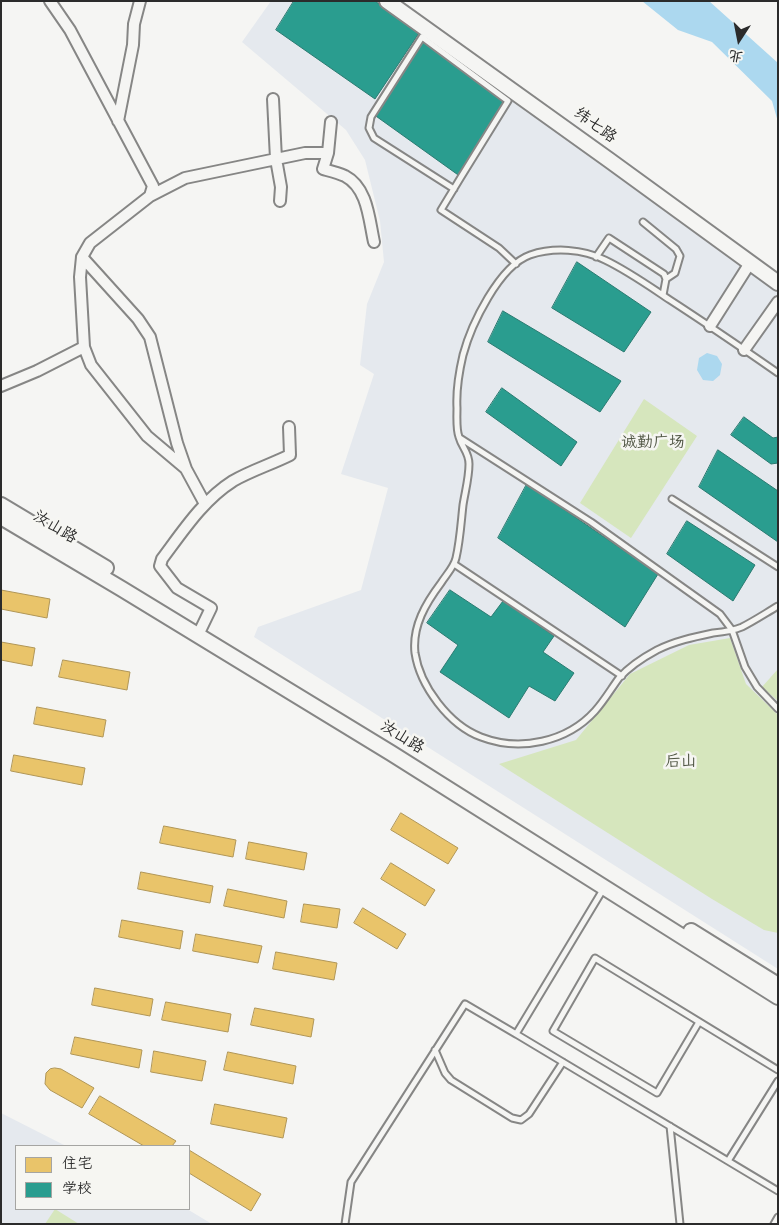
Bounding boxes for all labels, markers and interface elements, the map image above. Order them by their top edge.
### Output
north arrow [714,15,764,65]
text: 北 [727,44,745,66]
street label: 纬七路 [569,105,619,149]
park label: 诚勤广场 [621,435,685,455]
street label: 汝山路 [28,508,80,550]
street label: 汝山路 [376,718,426,760]
park label: 后山 [665,754,697,774]
legend [15,1145,190,1210]
text: 住宅 [62,1154,92,1176]
text: 学校 [62,1179,92,1201]

